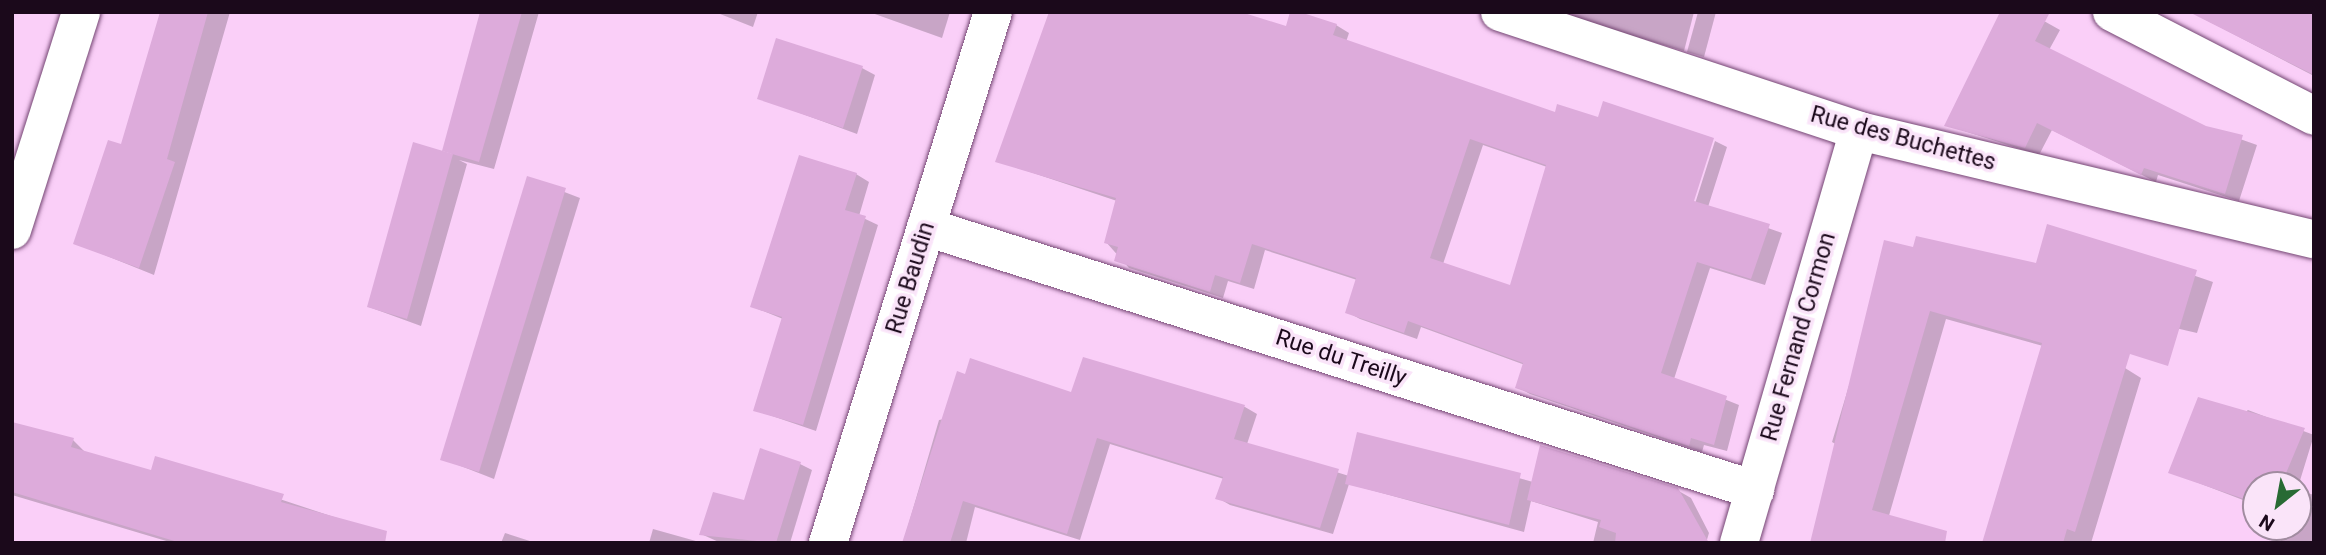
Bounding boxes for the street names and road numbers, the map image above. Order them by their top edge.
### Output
street label: Rue des Buchettes [1807,101,1999,177]
street label: Rue Baudin [881,219,941,337]
street label: Rue Fernand Cormon [1756,230,1842,444]
street label: Rue du Treilly [1272,324,1410,392]

